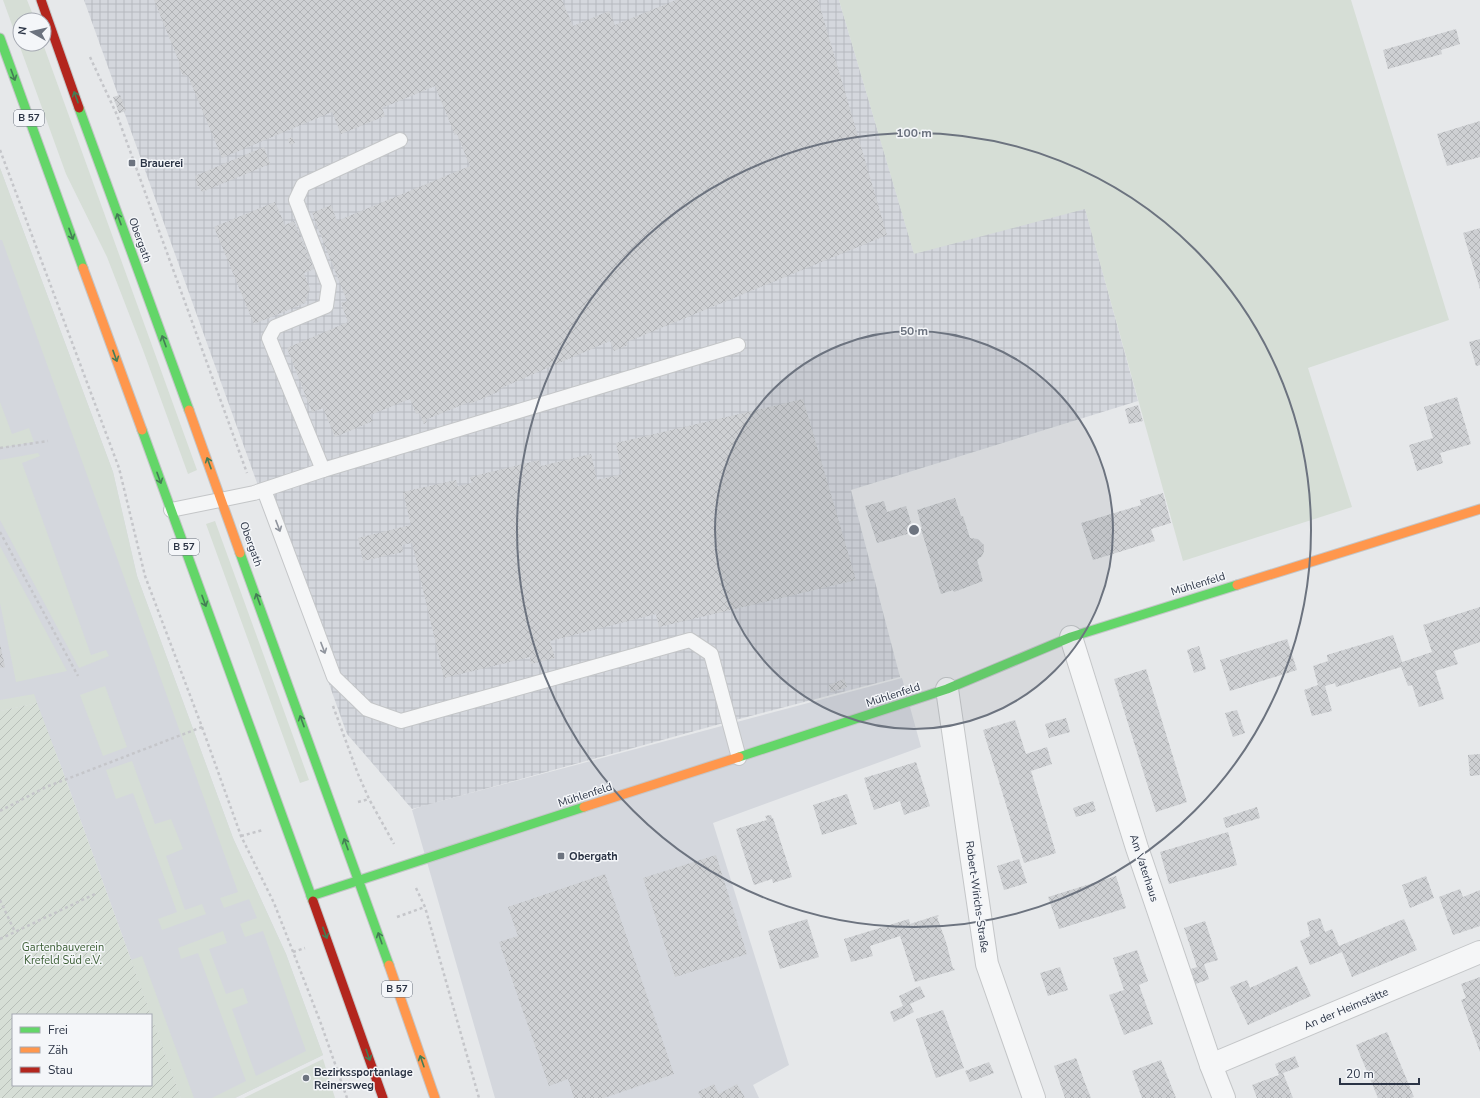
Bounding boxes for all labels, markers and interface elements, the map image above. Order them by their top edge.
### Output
north arrow [12,12,52,52]
text: N [15,26,31,36]
one-way arrow [10,68,18,80]
one-way arrow [72,90,79,103]
road number: B 57 [14,110,44,126]
text: 100 m [896,125,932,141]
place label: Brauerei [140,156,183,171]
marker: Brauerei [127,158,137,168]
one-way arrow [115,214,123,226]
street label: Obergath [125,215,155,265]
one-way arrow [67,228,75,240]
text: 50 m [900,323,928,339]
one-way arrow [160,336,168,348]
one-way arrow [112,350,119,363]
one-way arrow [204,458,212,470]
one-way arrow [156,472,164,484]
street label: Obergath [236,519,266,569]
one-way arrow [274,520,282,532]
centre of rings [907,523,921,537]
road number: B 57 [169,539,199,555]
street label: Mühlenfeld [1169,569,1227,599]
one-way arrow [254,593,261,606]
one-way arrow [200,594,208,606]
one-way arrow [320,642,328,654]
street label: Mühlenfeld [864,679,922,711]
one-way arrow [298,716,306,728]
street label: Mühlenfeld [556,779,614,811]
street label: Am Vaterhaus [1126,832,1162,904]
one-way arrow [342,838,350,850]
street label: Robert-Wirichs-Straße [962,840,992,954]
place label: Obergath [569,849,618,864]
marker: Obergath [556,851,566,861]
one-way arrow [321,926,329,938]
one-way arrow [376,932,383,945]
park label: Gartenbauverein Krefeld Süd e.V. [22,940,104,968]
road number: B 57 [382,981,412,997]
street label: An der Heimstätte [1301,984,1391,1034]
legend [12,1014,152,1086]
text: Frei [48,1022,68,1038]
text: Zäh [48,1042,68,1058]
one-way arrow [365,1049,372,1062]
one-way arrow [418,1055,425,1068]
scale bar [1340,1060,1419,1086]
text: Stau [48,1062,73,1078]
place label: Bezirkssportanlage Reinersweg [314,1065,413,1093]
text: 20 m [1346,1066,1374,1082]
marker: Bezirkssportanlage Reinersweg [301,1073,311,1083]

